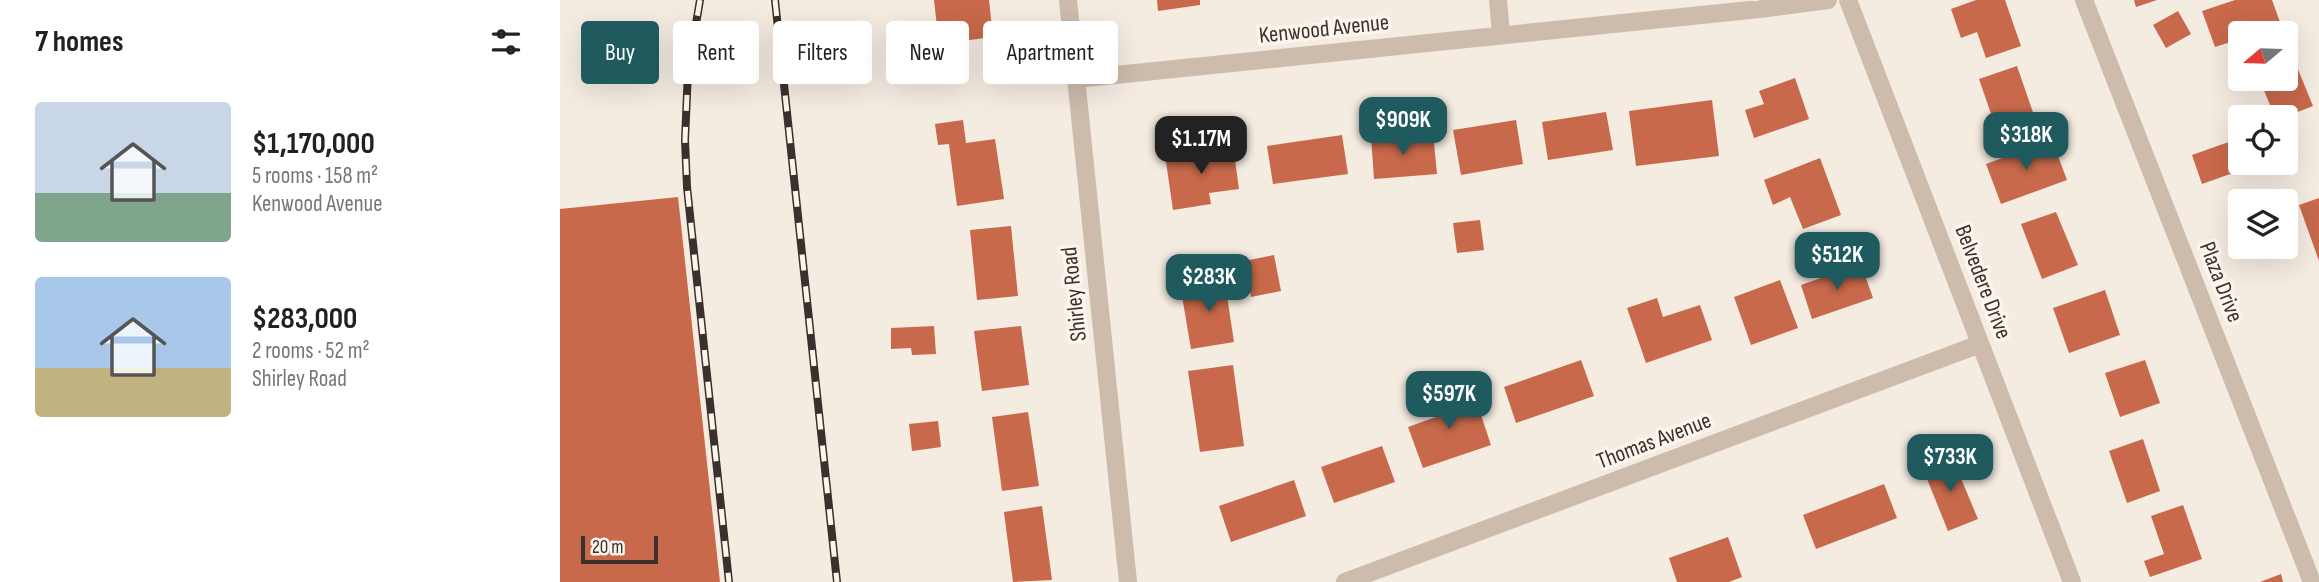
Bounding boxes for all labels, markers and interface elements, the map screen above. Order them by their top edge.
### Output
street label: Kenwood Avenue [1258,8,1390,50]
chip: Buy [581,21,659,84]
chip: Rent [673,21,759,84]
chip: Filters [773,21,872,84]
chip: New [886,21,969,84]
chip: Apartment [983,21,1118,84]
north arrow [2228,21,2298,91]
map controls [2228,21,2298,259]
icon: filters [487,23,525,61]
text: 7 homes [35,24,123,60]
pin: $909K [1354,97,1452,157]
button: locate [2228,105,2298,175]
text: $909K [1375,106,1431,134]
pin: $318K [1977,113,2075,172]
pin: $1.17M [1144,116,1258,176]
text: $318K [1999,121,2053,149]
text: $1.17M [1171,125,1231,153]
text: $1,170,000 [252,126,375,162]
icon: home [91,130,175,214]
text: 5 rooms · 158 m² [252,162,378,190]
button: layers [2228,189,2298,259]
text: Kenwood Avenue [252,190,382,218]
street label: Belvedere Drive [1948,221,2018,343]
pin: $512K [1788,232,1886,292]
street label: Plaza Drive [2193,238,2249,326]
text: $512K [1811,241,1863,269]
street label: Shirley Road [1055,245,1093,343]
pin: $283K [1160,254,1258,314]
text: $283K [1182,263,1236,291]
text: $283,000 [252,301,357,337]
icon: home [91,305,175,389]
text: 2 rooms · 52 m² [252,337,370,365]
text: Shirley Road [252,365,347,393]
pin: $597K [1400,372,1498,431]
text: $597K [1422,380,1476,408]
street label: Thomas Avenue [1593,406,1715,476]
pin: $733K [1901,434,1999,494]
text: $733K [1923,443,1977,471]
scale bar [581,533,658,565]
text: 20 m [592,536,624,559]

